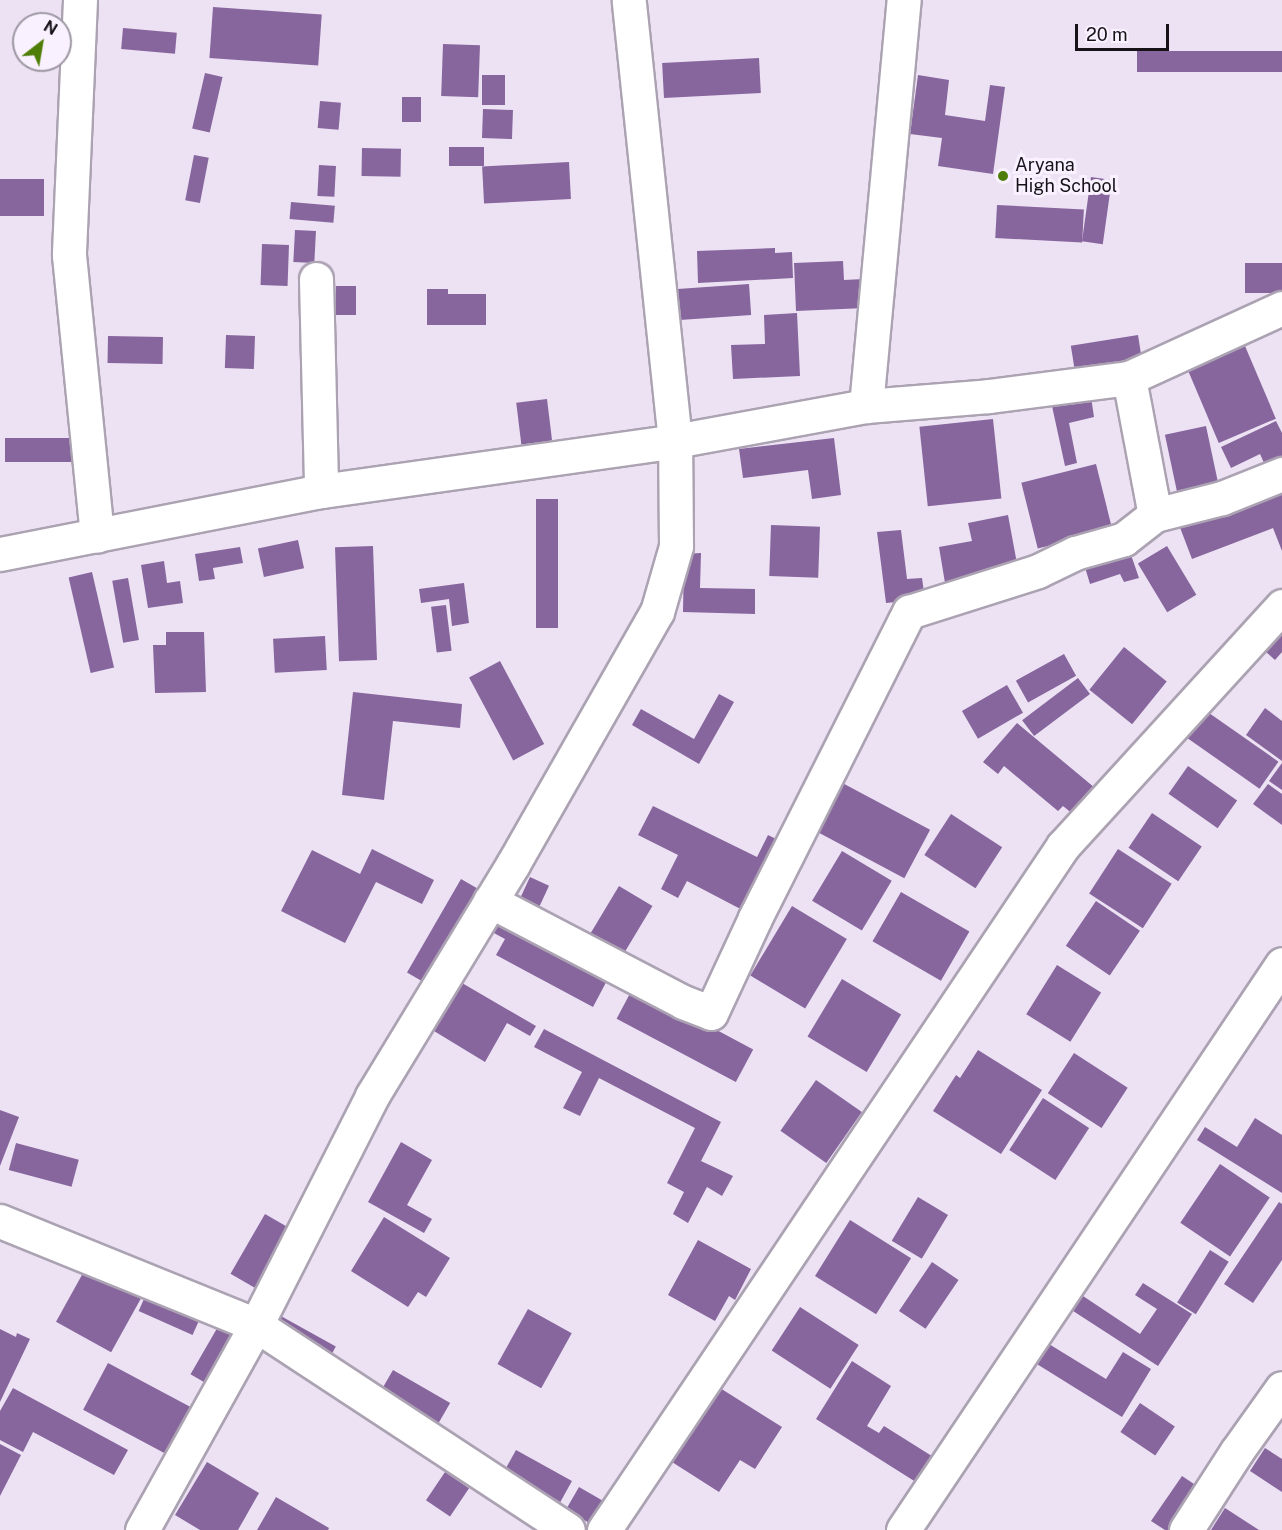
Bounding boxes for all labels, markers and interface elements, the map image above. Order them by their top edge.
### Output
north arrow [12,12,72,72]
scale bar [1078,12,1172,50]
text: N [40,16,61,39]
text: 20 m [1086,24,1128,45]
place label: Aryana High School [1015,155,1117,198]
marker: Aryana High School [996,169,1010,183]

